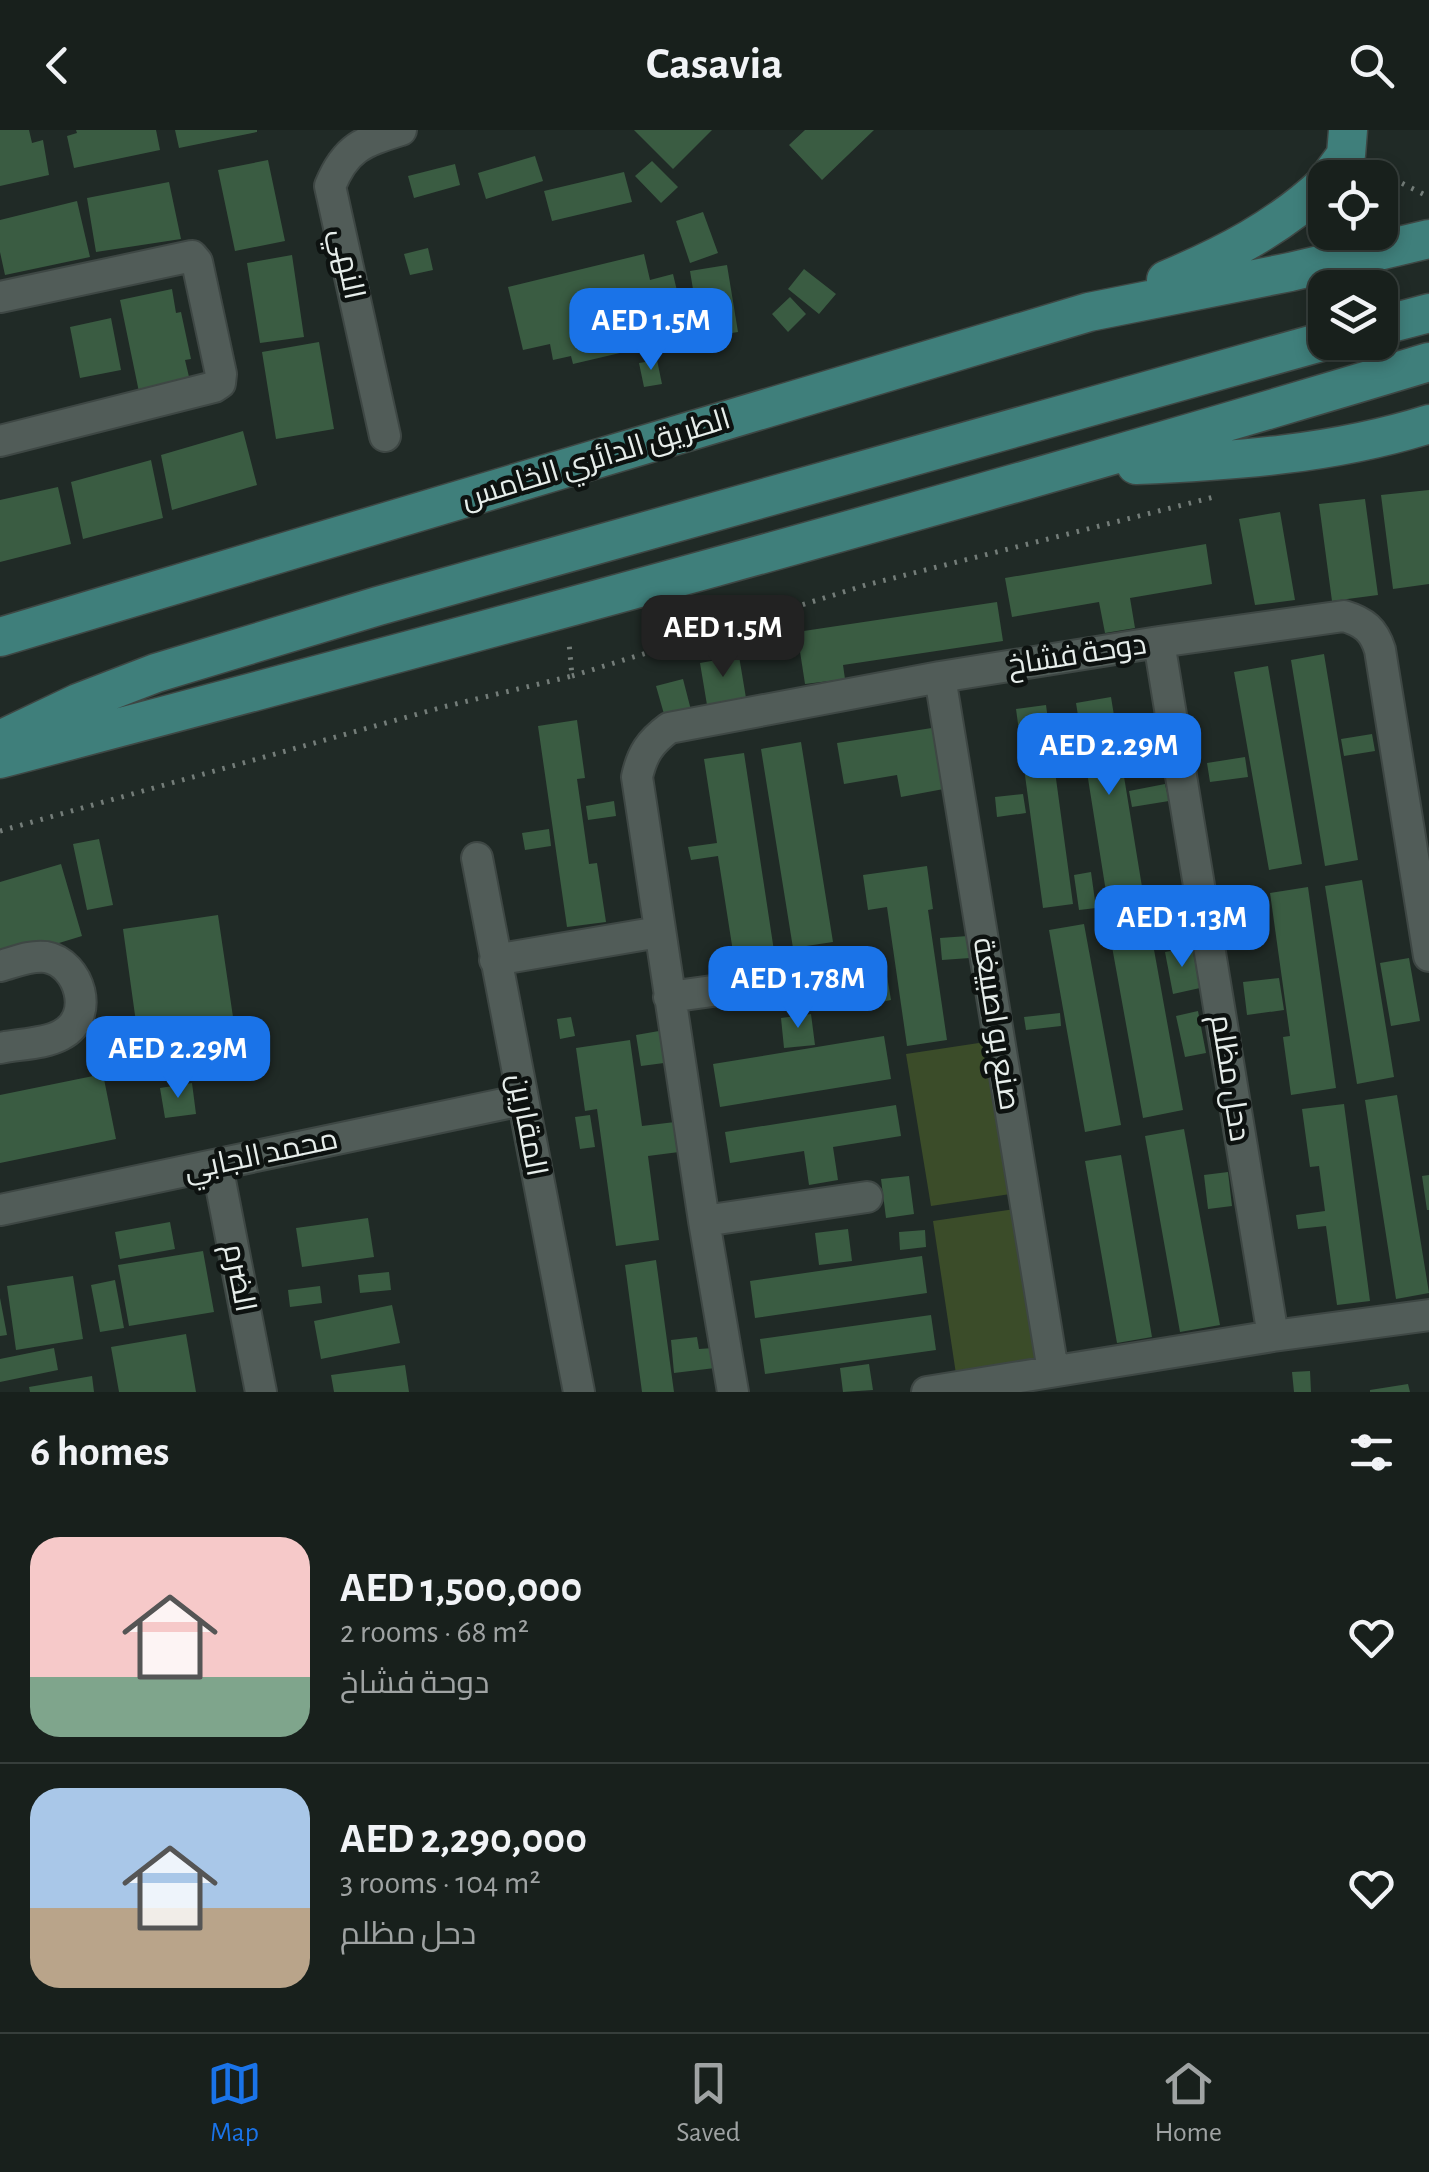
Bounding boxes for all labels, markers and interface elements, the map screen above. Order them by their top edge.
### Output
icon: back [30,38,85,93]
icon: search [1344,38,1399,93]
text: Casavia [646,42,783,87]
map controls [1308,160,1398,360]
button: locate [1308,160,1398,250]
street label: النهي [318,226,369,304]
button: layers [1308,270,1398,360]
pin: AED 1.5M [548,288,754,373]
text: AED 1.5M [591,304,711,336]
street label: الطريق الدائري الخامس [458,404,736,521]
pin: AED 1.5M [620,595,826,680]
text: AED 1.5M [663,611,783,643]
street label: دوحة فشاخ [1005,629,1149,685]
pin: AED 2.29M [995,713,1223,798]
text: AED 2.29M [1039,729,1179,761]
pin: AED 1.13M [1068,885,1296,970]
text: AED 1.13M [1117,901,1247,933]
street label: صنع بو اصبيغة [964,936,1024,1113]
pin: AED 1.78M [684,946,912,1031]
text: AED 1.78M [730,962,866,994]
street label: دحل مظلم [1201,1013,1255,1144]
pin: AED 2.29M [64,1016,292,1101]
text: AED 2.29M [108,1032,248,1064]
street label: المقارين [500,1071,552,1179]
street label: محمد الجابي [181,1124,342,1193]
street label: الضرم [214,1241,260,1315]
icon: filters [1344,1425,1399,1480]
text: 6 homes [30,1431,169,1473]
text: AED 1,500,000 [340,1567,582,1609]
icon: home [110,1577,230,1697]
icon: heart [1344,1610,1399,1665]
text: 2 rooms · 68 m² [340,1616,529,1648]
text: دوحة فشاخ [340,1667,489,1699]
text: AED 2,290,000 [340,1818,587,1860]
icon: home [110,1828,230,1948]
icon: heart [1344,1861,1399,1916]
text: 3 rooms · 104 m² [340,1867,541,1899]
text: دحل مظلم [340,1918,476,1950]
tab: Map [207,2056,262,2150]
tab: Saved [676,2056,740,2150]
tab: Home [1155,2056,1222,2150]

